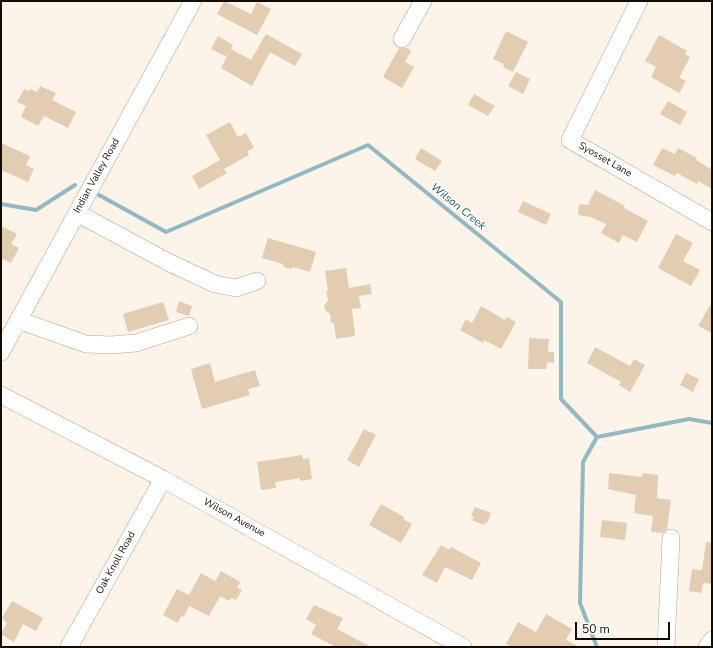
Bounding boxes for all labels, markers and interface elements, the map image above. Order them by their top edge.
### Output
street label: Indian Valley Road [71,137,123,215]
street label: Syosset Lane [576,140,634,180]
water label: Wilson Creek [428,181,488,233]
street label: Wilson Avenue [201,496,267,540]
street label: Oak Knoll Road [94,530,138,596]
scale bar [577,614,672,640]
text: 50 m [582,621,610,637]

